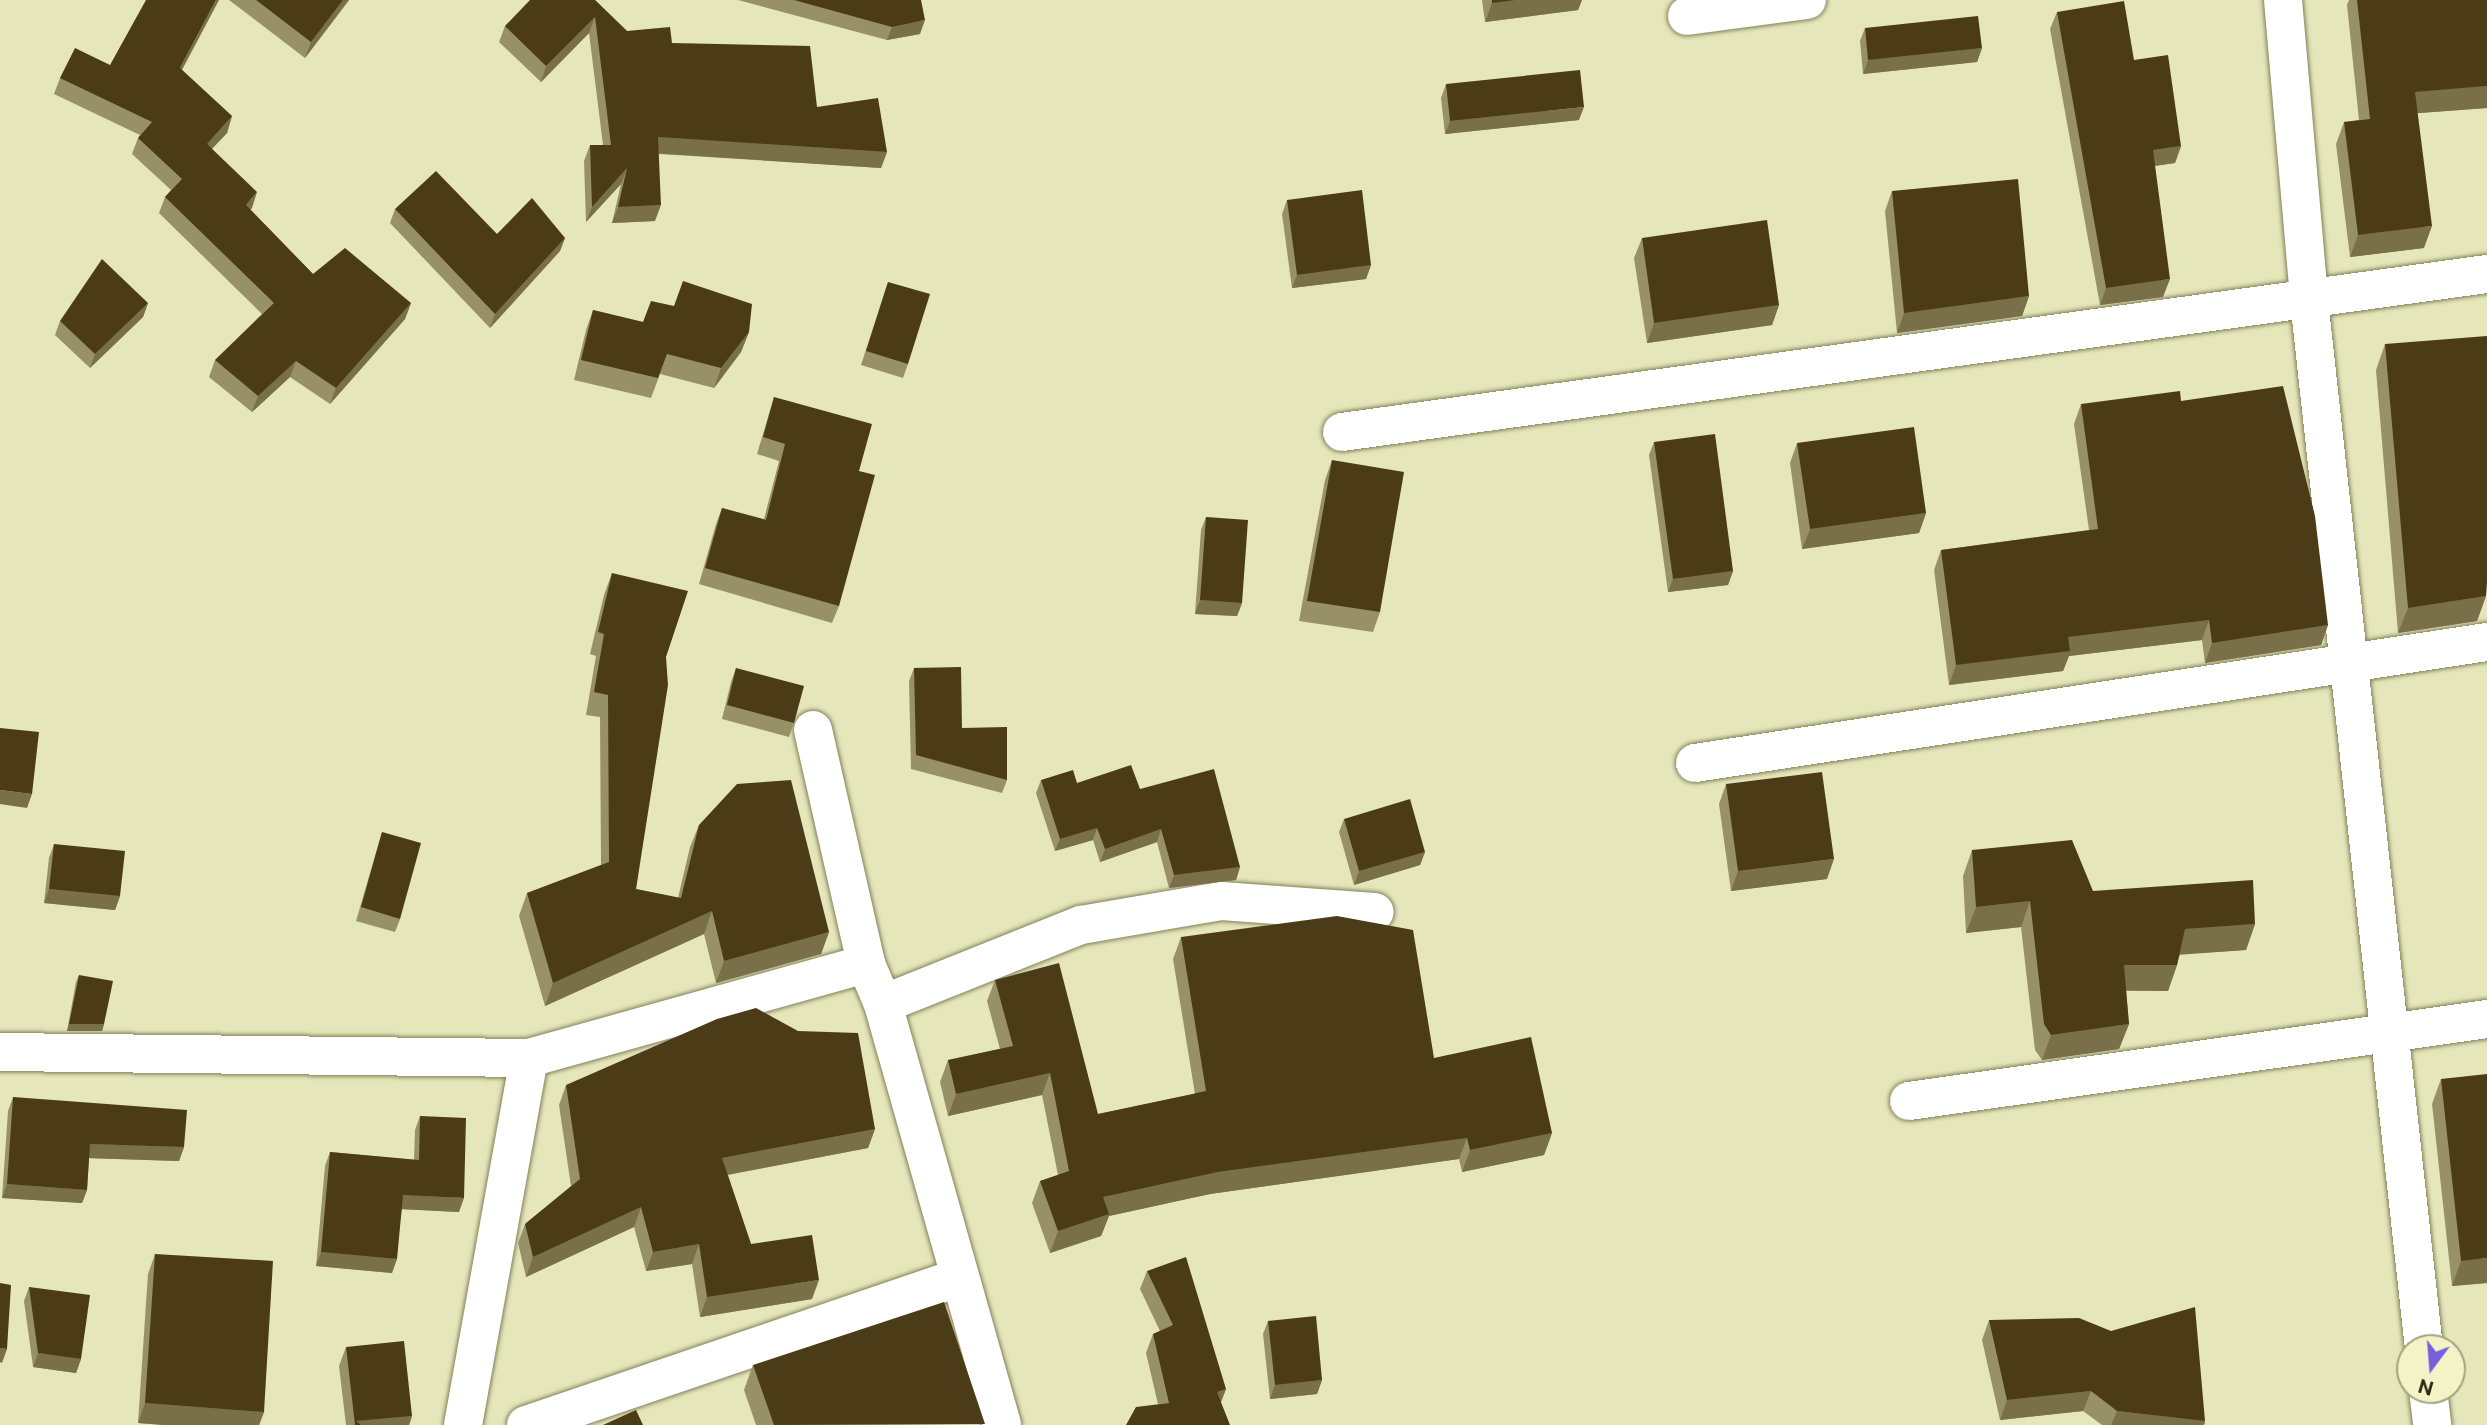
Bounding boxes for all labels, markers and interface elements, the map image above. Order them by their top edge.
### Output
north arrow [2396,1334,2466,1404]
text: N [2416,1375,2436,1400]

